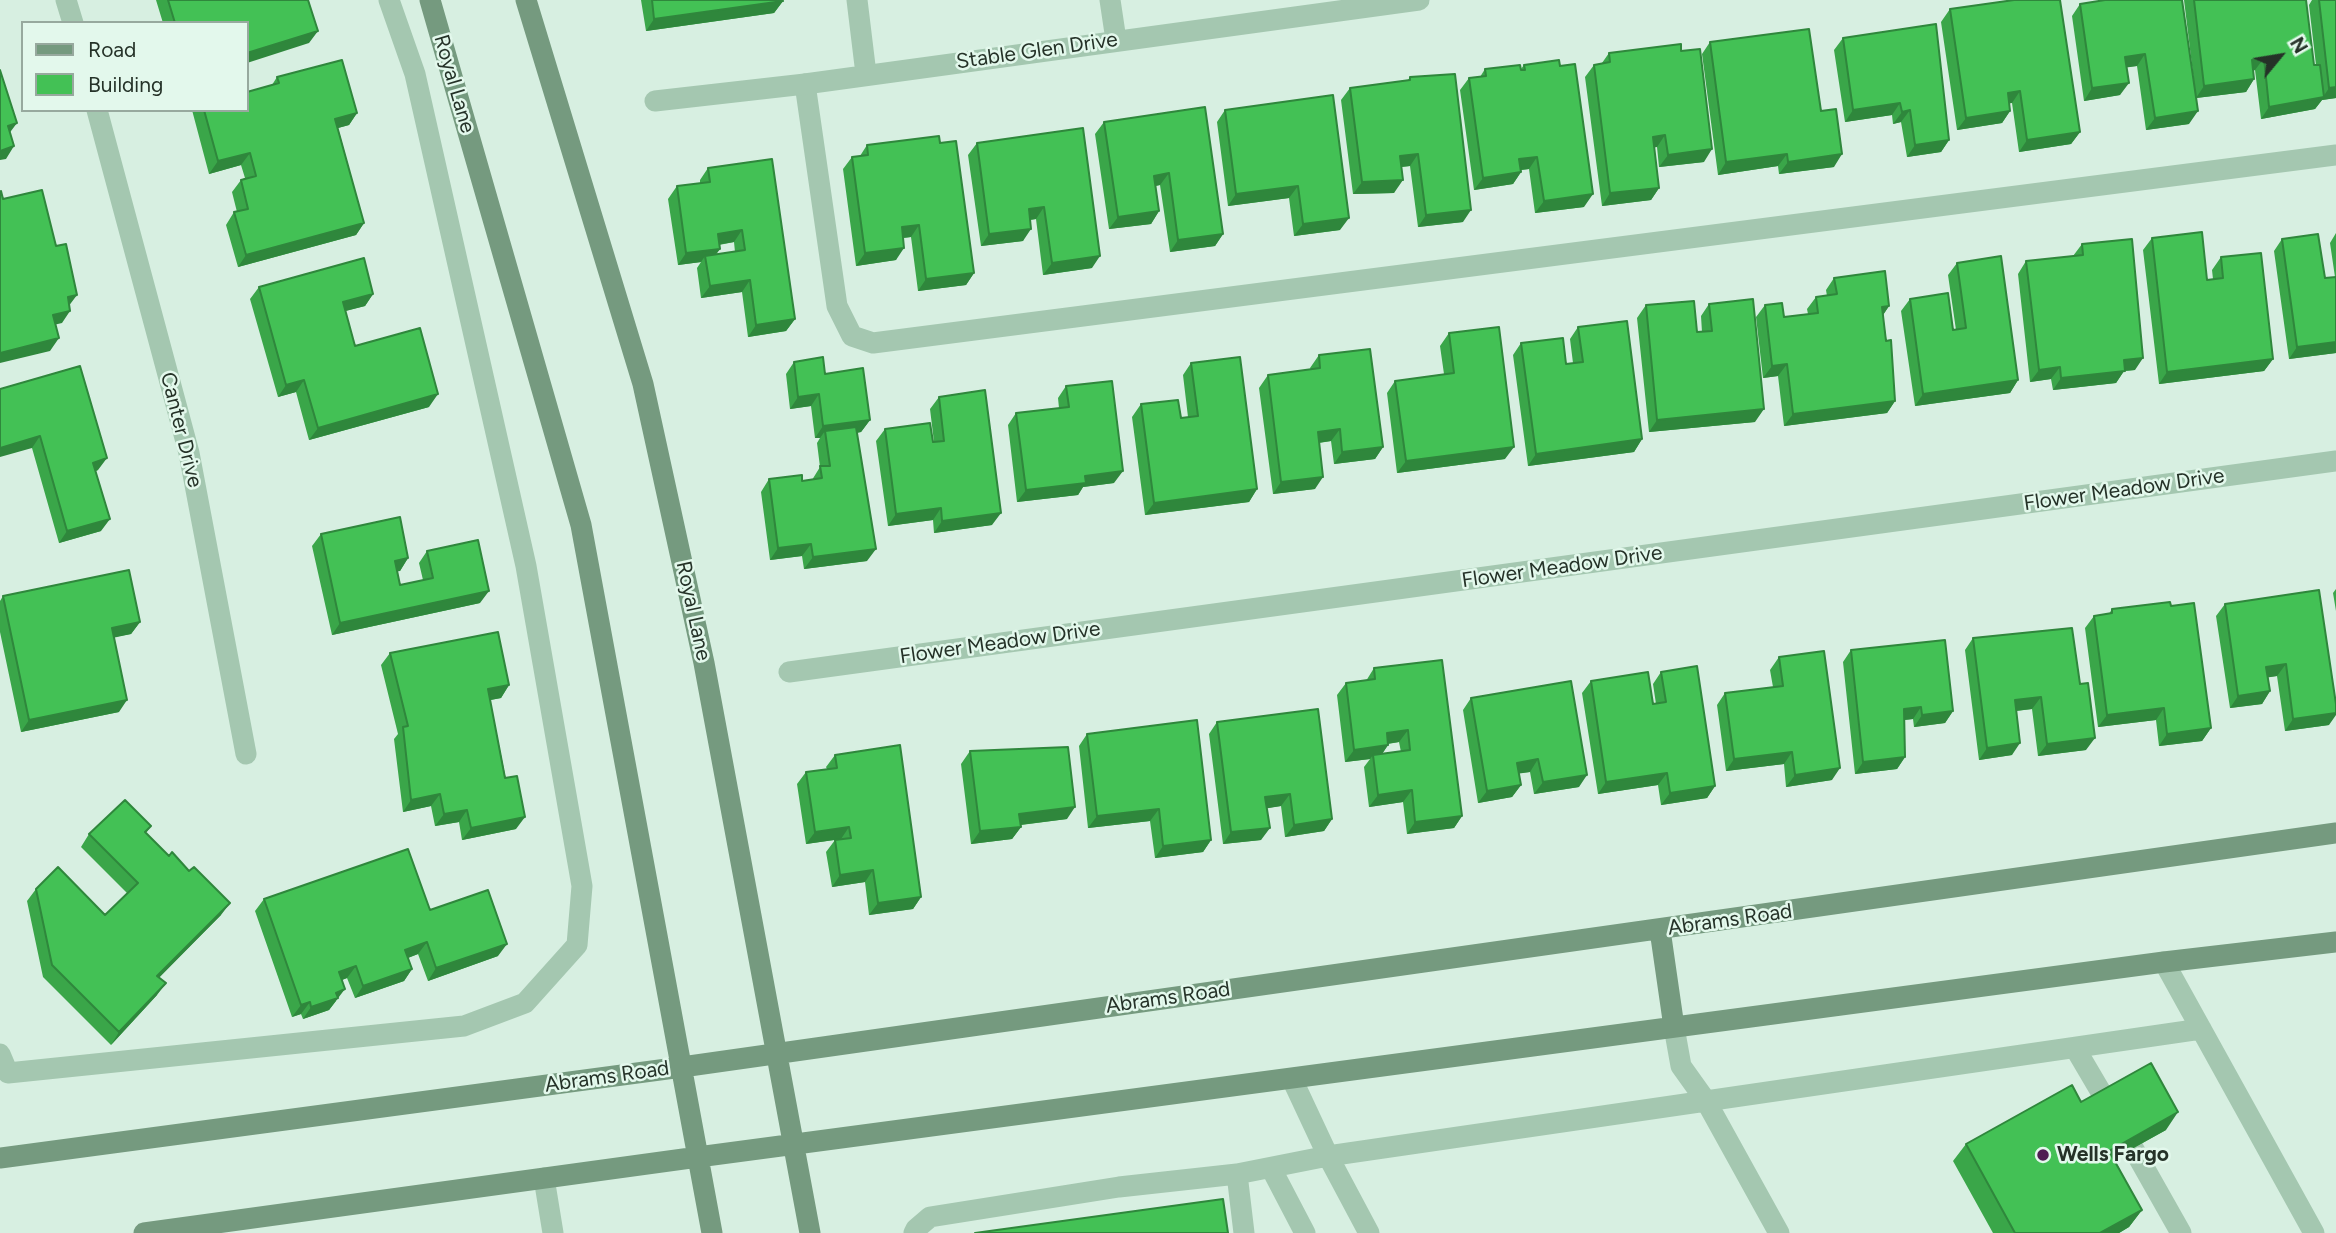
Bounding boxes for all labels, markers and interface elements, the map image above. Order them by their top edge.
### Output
legend [21,21,248,112]
north arrow [2245,21,2315,91]
street label: Stable Glen Drive [955,27,1119,75]
street label: Royal Lane [428,32,480,136]
text: N [2285,33,2312,57]
text: Road [88,37,136,62]
text: Building [88,72,163,97]
street label: Canter Drive [155,370,207,490]
street label: Flower Meadow Drive [2022,463,2226,517]
street label: Flower Meadow Drive [1460,540,1664,594]
street label: Royal Lane [670,559,716,663]
street label: Flower Meadow Drive [898,616,1102,670]
street label: Abrams Road [1666,899,1794,941]
street label: Abrams Road [1104,977,1232,1019]
street label: Abrams Road [543,1056,671,1098]
place label: Wells Fargo [2057,1142,2169,1168]
marker: Wells Fargo [2035,1147,2051,1163]

